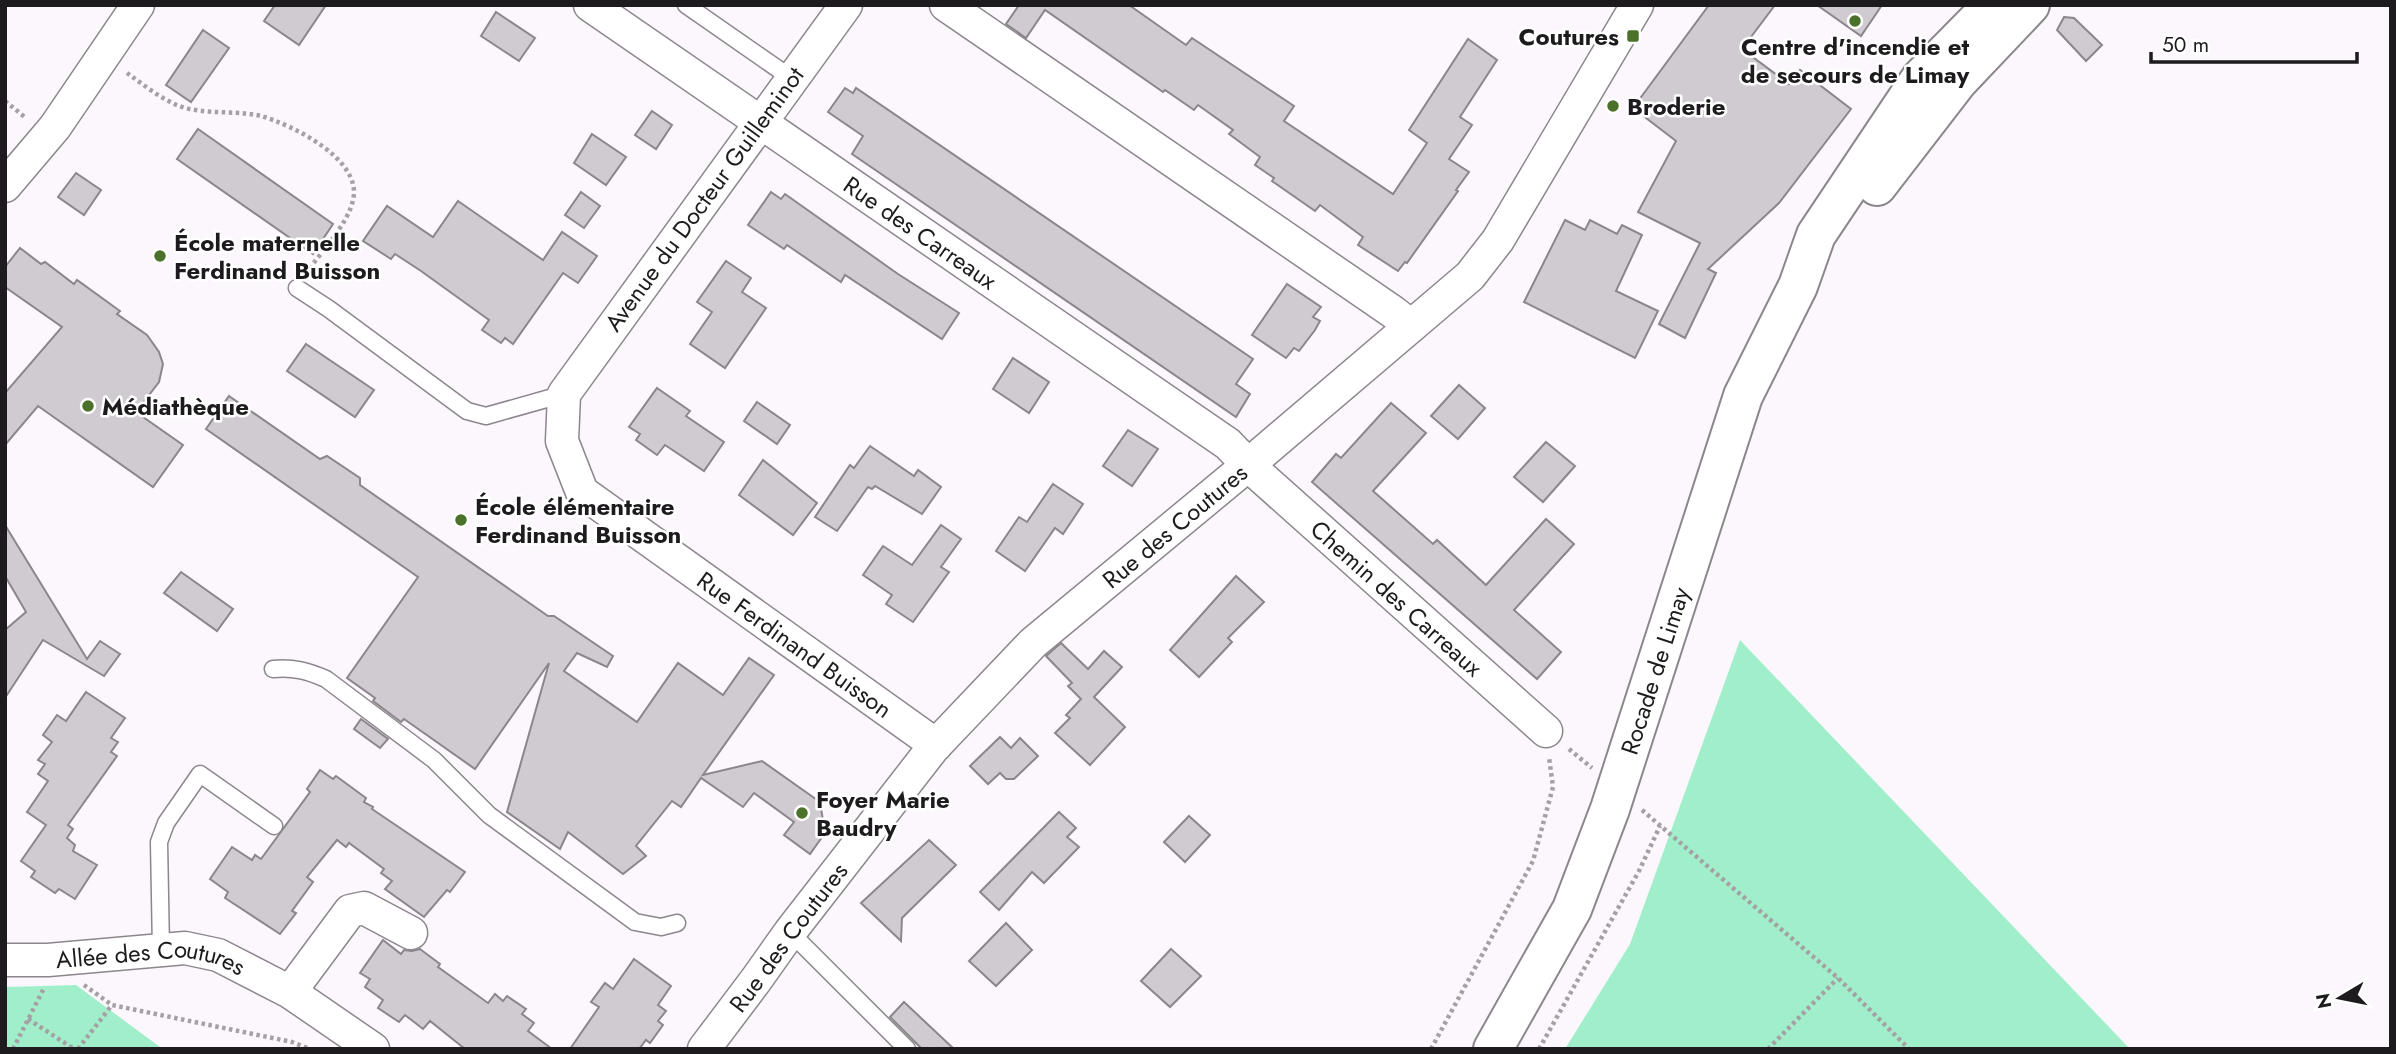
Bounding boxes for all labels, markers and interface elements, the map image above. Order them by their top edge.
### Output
marker: Centre d'incendie et de secours de Limay [1847,13,1863,29]
place label: Coutures [1519,19,1619,54]
scale bar [2151,21,2358,65]
marker: Coutures [1625,28,1641,44]
place label: Centre d'incendie et de secours de Limay [1741,29,1970,92]
text: 50 m [2162,30,2209,60]
street label: Avenue du Docteur Guilleminot [596,59,812,339]
place label: Broderie [1627,89,1725,124]
marker: Broderie [1605,98,1621,114]
street label: Rue des Carreaux [837,167,1005,298]
place label: École maternelle Ferdinand Buisson [174,225,380,288]
marker: École maternelle Ferdinand Buisson [152,248,168,264]
place label: Médiathèque [102,389,249,424]
marker: Médiathèque [80,398,96,414]
street label: Rue des Coutures [1094,455,1255,596]
place label: École élémentaire Ferdinand Buisson [475,489,681,552]
marker: École élémentaire Ferdinand Buisson [453,512,469,528]
street label: Chemin des Carreaux [1303,512,1491,685]
street label: Rue Ferdinand Buisson [690,562,900,726]
street label: Rocade de Limay [1611,582,1698,759]
place label: Foyer Marie Baudry [816,782,950,845]
marker: Foyer Marie Baudry [794,805,810,821]
street label: Rue des Coutures [720,855,856,1019]
street label: Allée des Coutures [54,930,252,984]
north arrow [2305,963,2375,1033]
text: N [2309,991,2338,1011]

